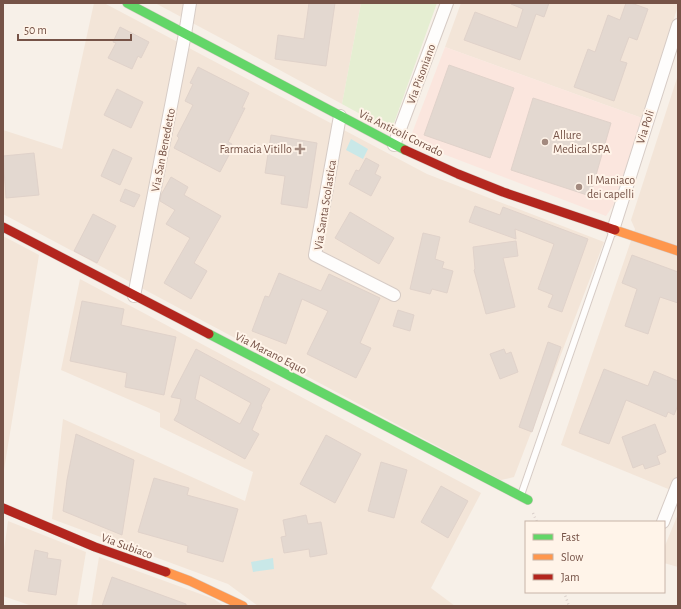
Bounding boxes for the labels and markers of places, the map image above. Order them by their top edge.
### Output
place label: Allure Medical SPA [553,129,610,155]
marker: Allure Medical SPA [540,137,550,147]
place label: Farmacia Vitillo [219,143,292,155]
marker: Farmacia Vitillo [295,144,305,154]
place label: Il Maniaco dei capelli [587,174,635,200]
marker: Il Maniaco dei capelli [574,182,584,192]

